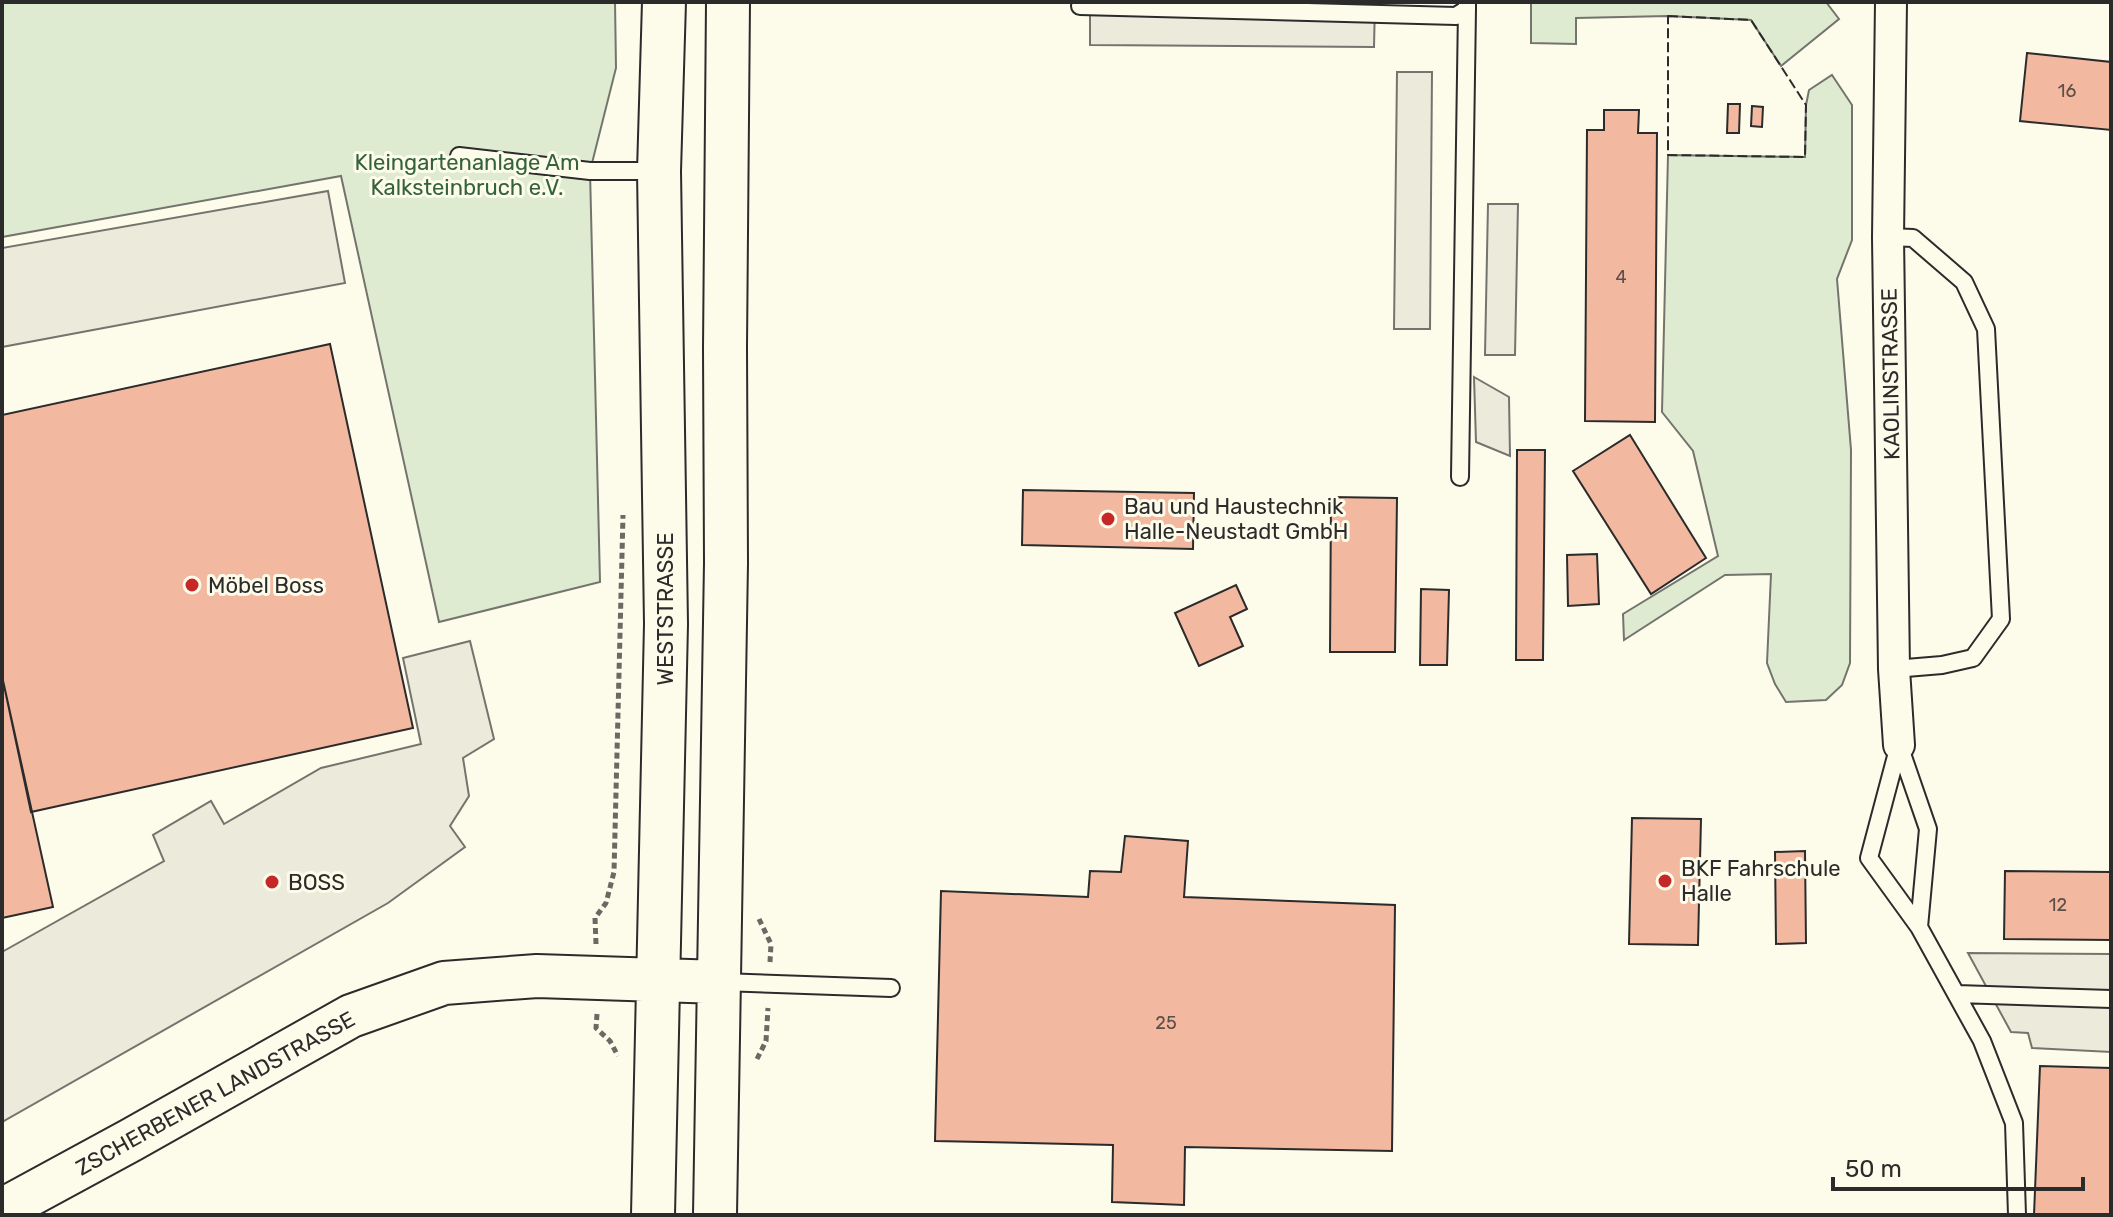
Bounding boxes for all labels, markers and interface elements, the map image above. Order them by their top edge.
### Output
house number: 16 [2058,80,2076,102]
park label: Kleingartenanlage Am Kalksteinbruch e.V. [355,149,579,201]
house number: 4 [1615,266,1627,288]
street label: KAOLINSTRASSE [1875,288,1906,460]
place label: Bau und Haustechnik Halle-Neustadt GmbH [1124,493,1349,545]
marker: Bau und Haustechnik Halle-Neustadt GmbH [1099,510,1117,528]
street label: WESTSTRASSE [652,533,679,686]
place label: Möbel Boss [208,572,324,599]
marker: Möbel Boss [183,576,201,594]
place label: BKF Fahrschule Halle [1681,855,1841,907]
place label: BOSS [288,869,345,896]
marker: BKF Fahrschule Halle [1656,872,1674,890]
marker: BOSS [263,873,281,891]
house number: 12 [2049,894,2067,916]
street label: ZSCHERBENER LANDSTRASSE [71,1005,359,1182]
house number: 25 [1155,1012,1177,1034]
scale bar [1833,1141,2083,1191]
text: 50 m [1845,1155,1902,1183]

